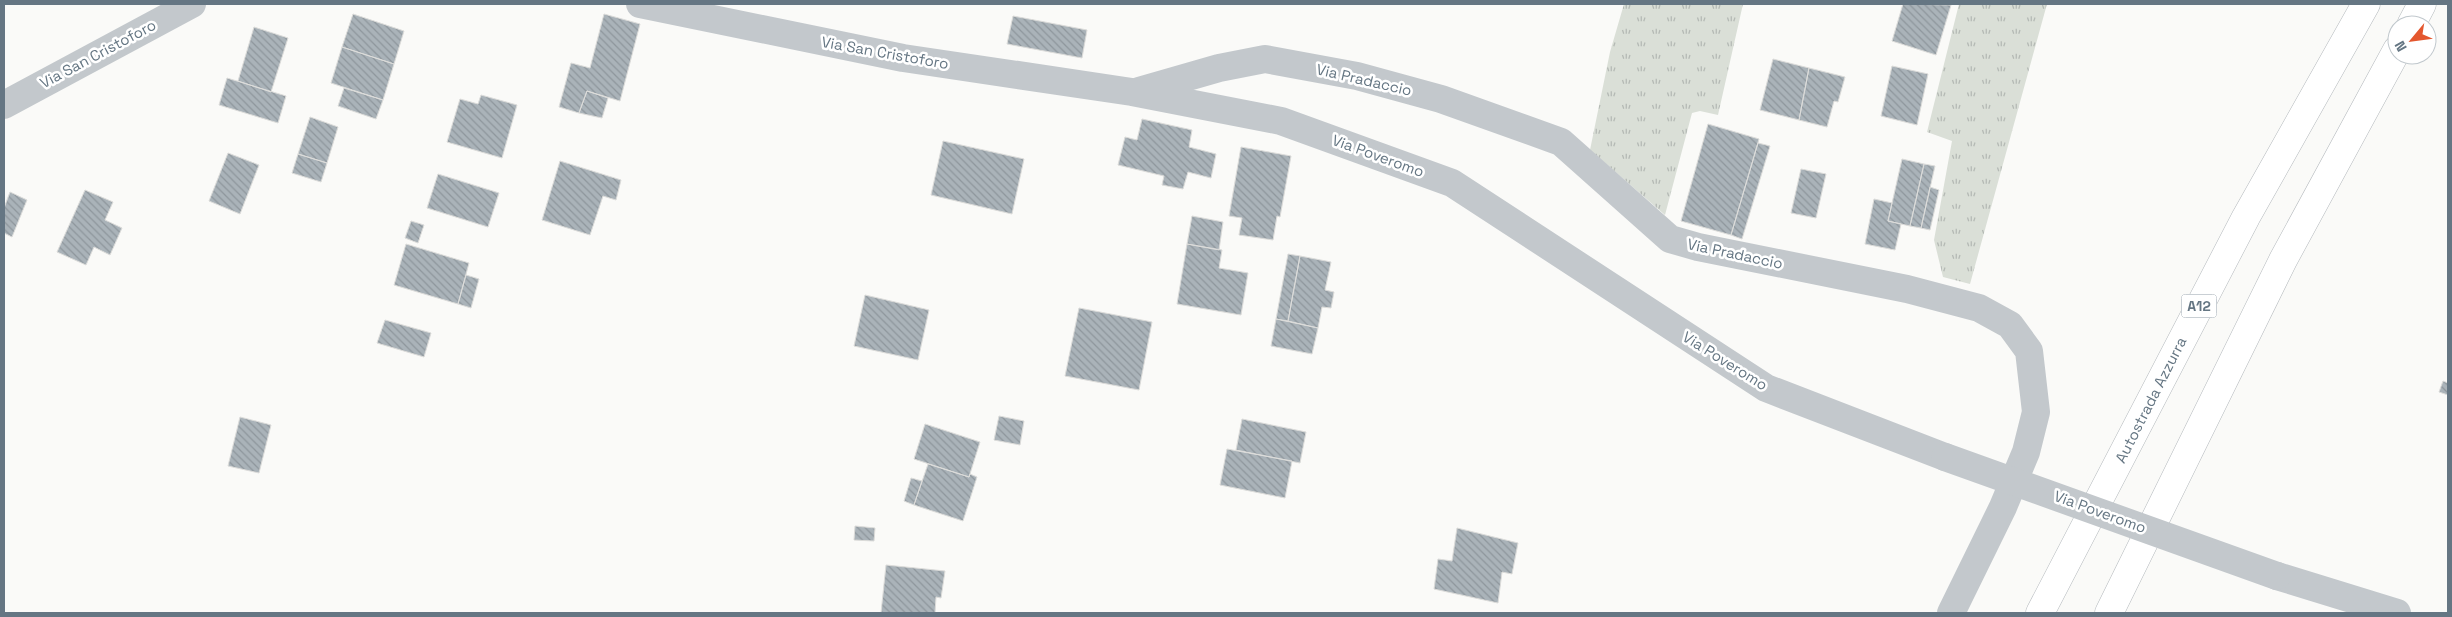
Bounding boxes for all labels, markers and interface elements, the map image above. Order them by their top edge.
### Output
street label: Via San Cristoforo [36,15,159,92]
north arrow [2387,15,2437,65]
street label: Via San Cristoforo [820,32,950,73]
text: N [2390,38,2411,55]
street label: Via Pradaccio [1315,59,1414,100]
street label: Via Poveromo [1330,130,1427,181]
street label: Via Pradaccio [1686,234,1785,273]
road number: A12 [2182,294,2216,318]
street label: Via Poveromo [1679,327,1771,394]
street label: Autostrada Azzurra [2111,333,2191,466]
street label: Via Poveromo [2052,486,2149,537]

